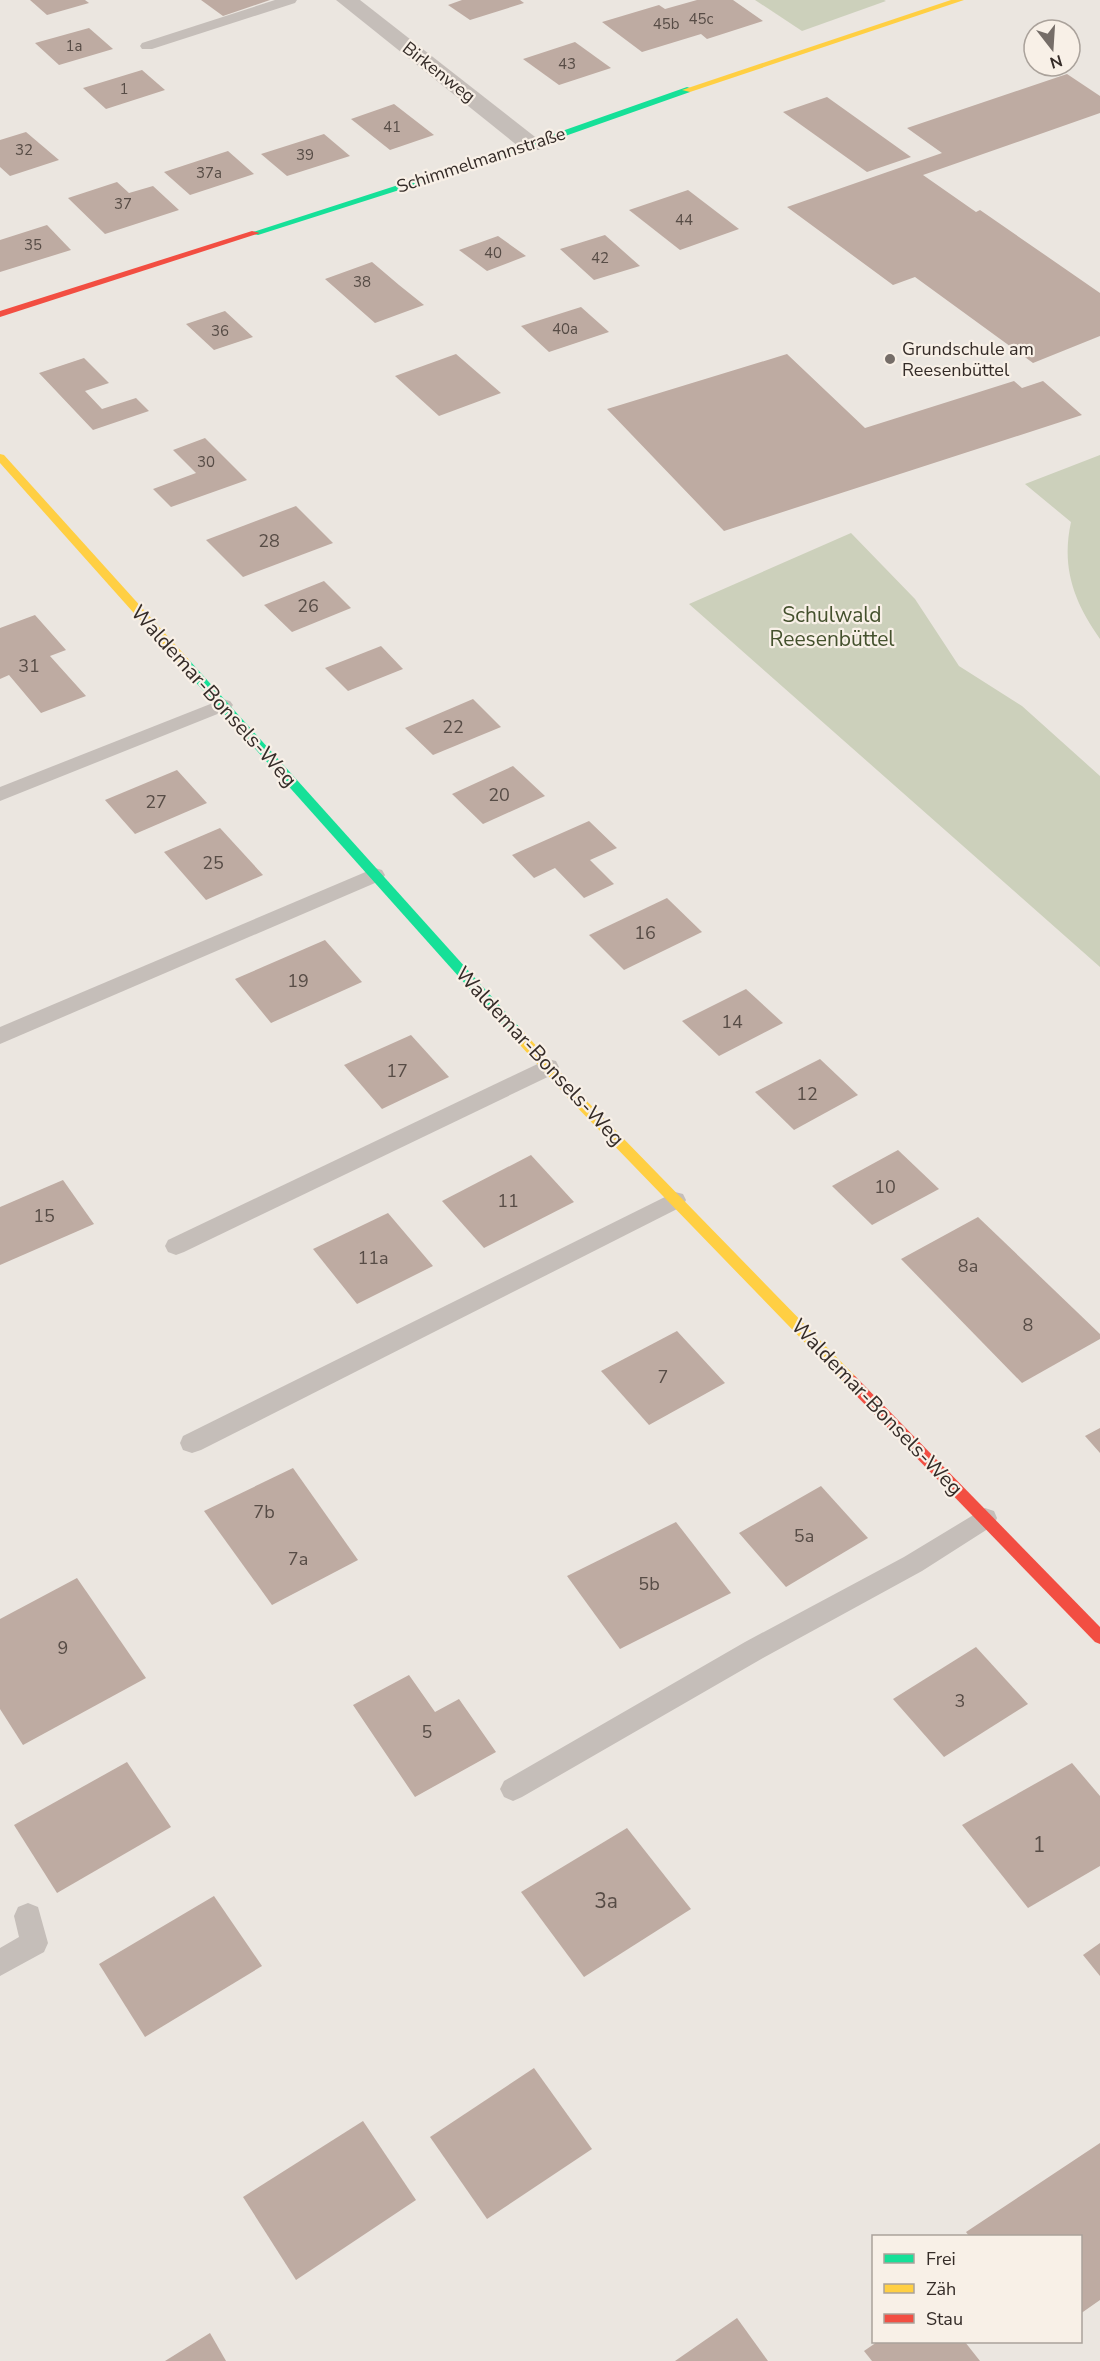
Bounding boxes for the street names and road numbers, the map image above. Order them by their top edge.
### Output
street label: Birkenweg [398,36,480,108]
street label: Schimmelmannstraße [393,121,569,199]
street label: Waldemar-Bonsels-Weg [125,599,303,793]
street label: Waldemar-Bonsels-Weg [449,960,631,1152]
street label: Waldemar-Bonsels-Weg [785,1312,969,1502]

